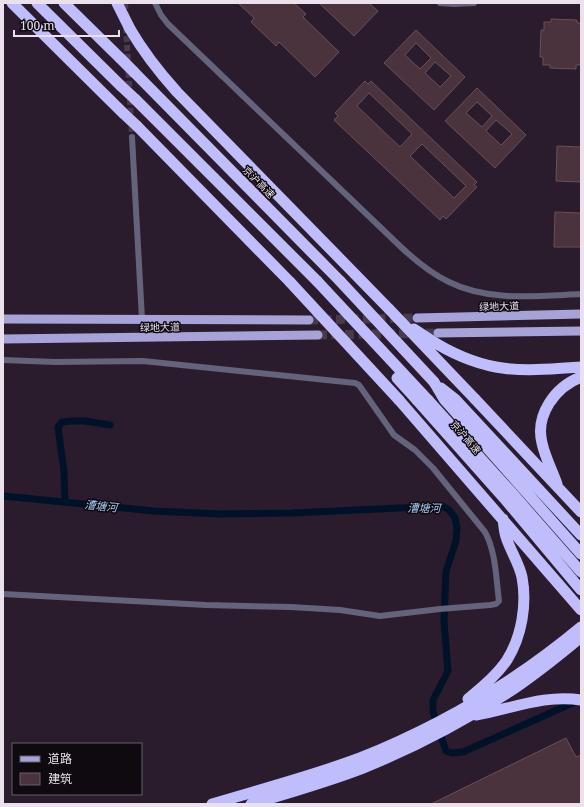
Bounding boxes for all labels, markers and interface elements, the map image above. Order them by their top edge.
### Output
scale bar [14,12,119,38]
text: 100 m [20,17,55,34]
street label: 京沪高速 [240,163,278,201]
street label: 绿地大道 [479,298,519,314]
street label: 绿地大道 [140,320,180,334]
street label: 京沪高速 [448,417,484,457]
water label: 漕塘河 [84,496,120,515]
water label: 漕塘河 [407,500,443,515]
legend [12,743,142,795]
text: 道路 [48,750,72,767]
text: 建筑 [48,770,72,787]

